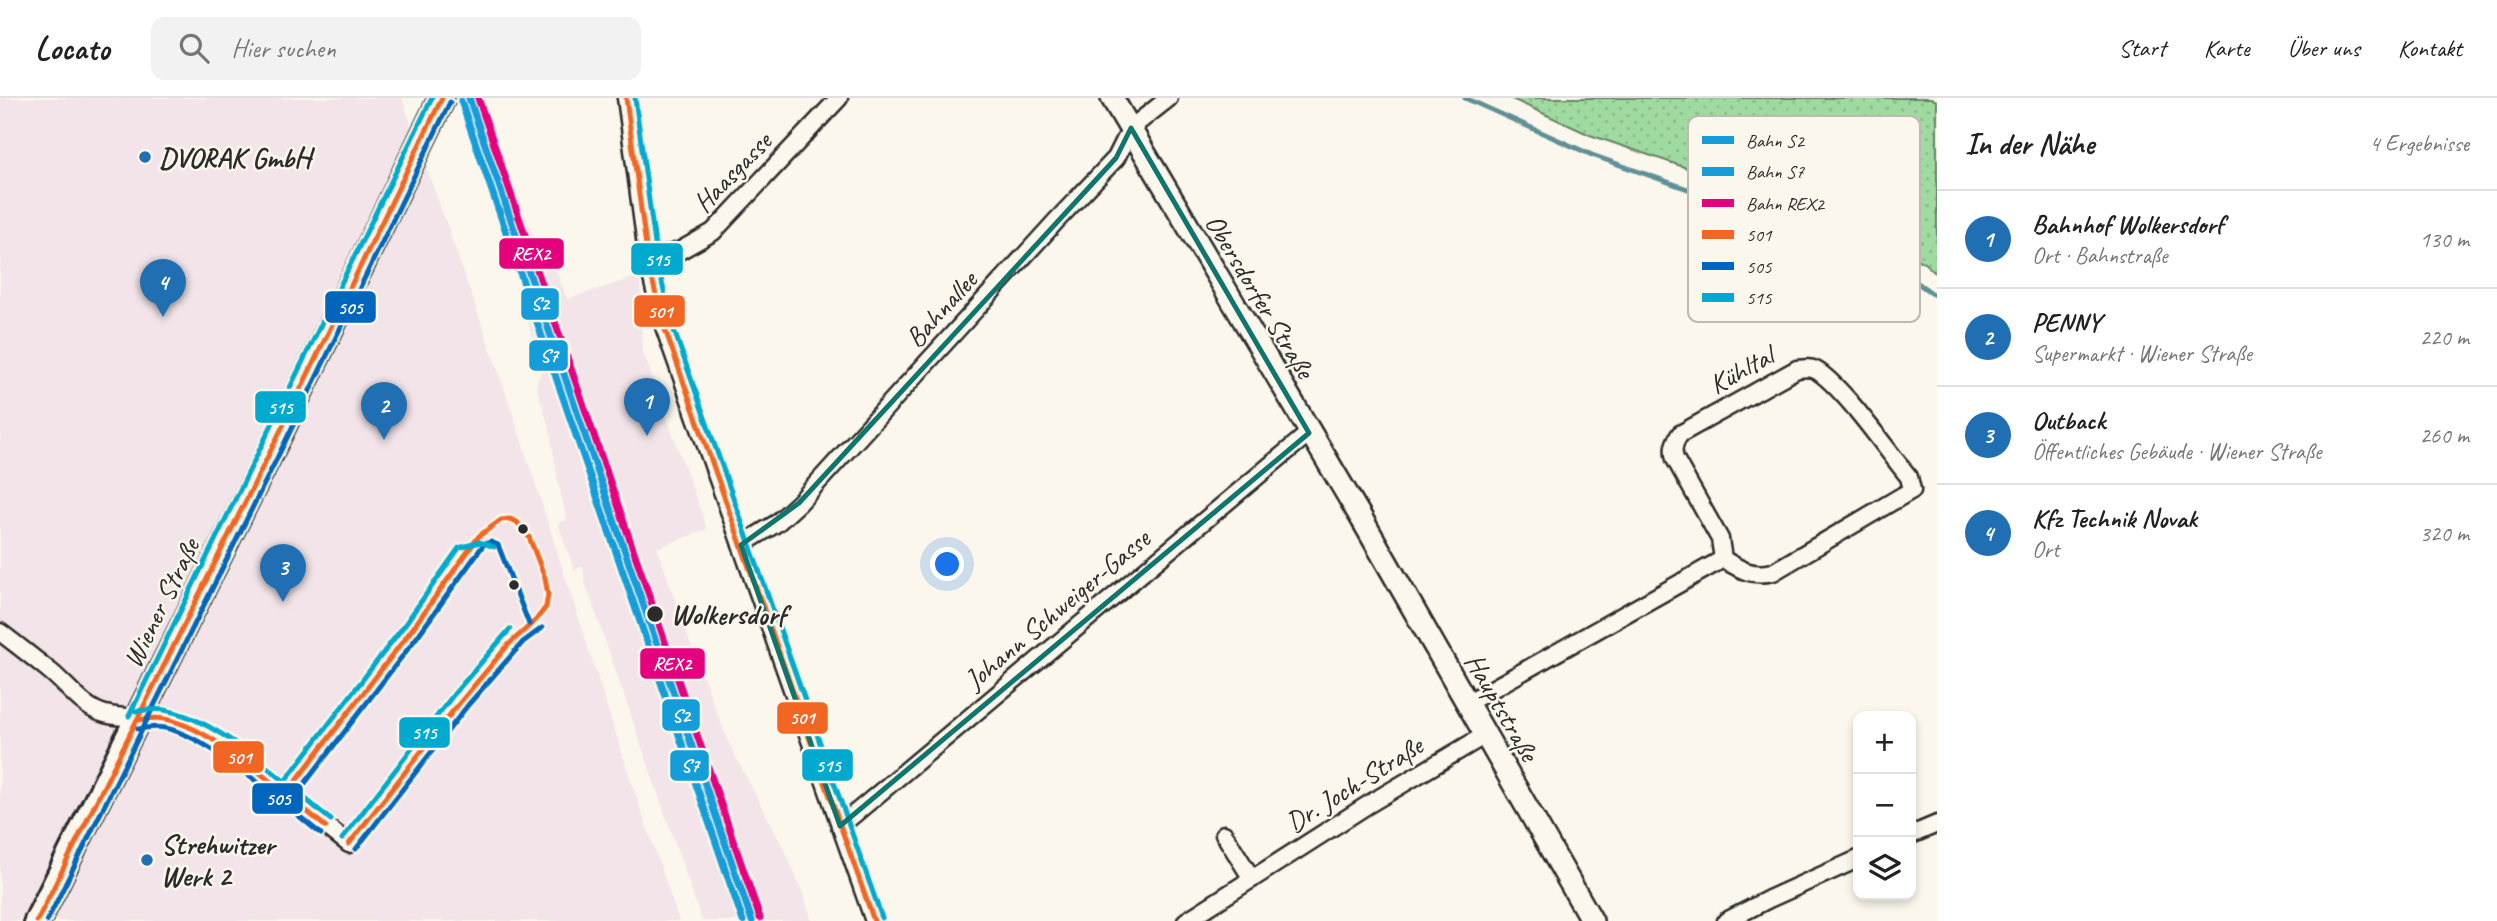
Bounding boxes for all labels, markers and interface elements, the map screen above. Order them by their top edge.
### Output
search box [151,17,641,80]
text: Locato [35,27,109,69]
icon: search [175,29,213,67]
text: Hier suchen [231,32,336,65]
text: Start [2119,33,2166,63]
text: Karte [2204,33,2250,63]
text: Über uns [2288,33,2360,63]
text: Kontakt [2398,33,2462,63]
legend [1688,116,1920,322]
street label: Haasgasse [685,123,780,220]
text: In der Nähe [1965,125,2094,163]
text: Bahn S2 [1746,129,1805,153]
text: 4 Ergebnisse [2369,129,2469,158]
place label: DVORAK GmbH [159,140,315,175]
marker: DVORAK GmbH [137,149,153,165]
text: Bahn S7 [1746,160,1805,184]
text: Bahn REX2 [1746,192,1826,216]
street label: Obersdorfer Straße [1197,208,1324,386]
text: Bahnhof Wolkersdorf [2032,208,2224,241]
text: 501 [1746,223,1773,247]
text: 1 [1983,225,1993,254]
text: 130 m [2420,225,2469,254]
line badge: REX2 [498,237,565,270]
text: Ort · Bahnstraße [2032,241,2167,270]
text: REX2 [512,242,553,266]
line badge: 515 [630,242,684,276]
text: 515 [644,248,671,272]
text: 505 [1746,255,1773,279]
pin: 4 [140,259,186,317]
street label: Bahnallee [897,262,986,355]
text: 515 [1746,286,1773,310]
line badge: S2 [520,287,560,321]
line badge: 505 [324,290,377,324]
text: S2 [531,292,551,316]
line badge: 501 [633,294,686,328]
text: 505 [337,296,364,320]
text: 501 [647,300,675,324]
text: PENNY [2032,306,2101,339]
text: 2 [1983,323,1993,352]
text: 220 m [2420,323,2469,352]
street label: Kühltal [1703,336,1784,402]
line badge: S7 [528,339,569,372]
text: Supermarkt · Wiener Straße [2032,339,2252,368]
text: S7 [540,344,560,368]
pin: 1 [624,378,670,436]
pin: 2 [361,382,407,440]
line badge: 515 [254,390,307,424]
text: 515 [267,396,294,420]
text: Outback [2032,404,2105,437]
text: 3 [1983,421,1993,450]
text: 260 m [2420,421,2469,450]
text: Öffentliches Gebäude · Wiener Straße [2032,437,2322,466]
text: Kfz Technik Novak [2032,502,2197,535]
text: 4 [1983,519,1993,548]
text: 320 m [2420,519,2469,548]
street label: Johann Schweiger-Gasse [956,520,1158,698]
unlabelled marker [516,522,530,536]
street label: Wiener Straße [115,531,208,673]
text: Ort [2032,535,2059,564]
pin: 3 [260,544,306,602]
your location [930,547,964,581]
unlabelled marker [507,578,521,592]
place label: Wolkersdorf [671,597,792,632]
marker: Wolkersdorf [645,604,665,624]
line badge: REX2 [639,647,706,680]
street label: Hauptstraße [1457,647,1548,769]
text: REX2 [653,652,694,676]
line badge: S2 [661,698,701,732]
line badge: 501 [776,701,829,735]
text: S2 [672,704,692,728]
text: 501 [789,706,817,730]
map controls [1853,711,1916,900]
button: + [1853,711,1916,774]
line badge: 515 [398,716,451,749]
text: 515 [411,721,438,745]
street label: Dr. Joch-Straße [1279,727,1431,840]
line badge: 501 [212,740,265,774]
text: 501 [226,746,254,770]
line badge: 515 [801,748,854,782]
line badge: S7 [669,749,710,782]
text: S7 [681,754,701,778]
text: 515 [815,754,842,778]
button: − [1853,774,1916,837]
line badge: 505 [251,782,304,815]
text: 505 [265,787,292,811]
place label: Strehwitzer Werk 2 [161,827,277,894]
button: layers [1853,837,1916,900]
marker: Strehwitzer Werk 2 [139,852,155,868]

